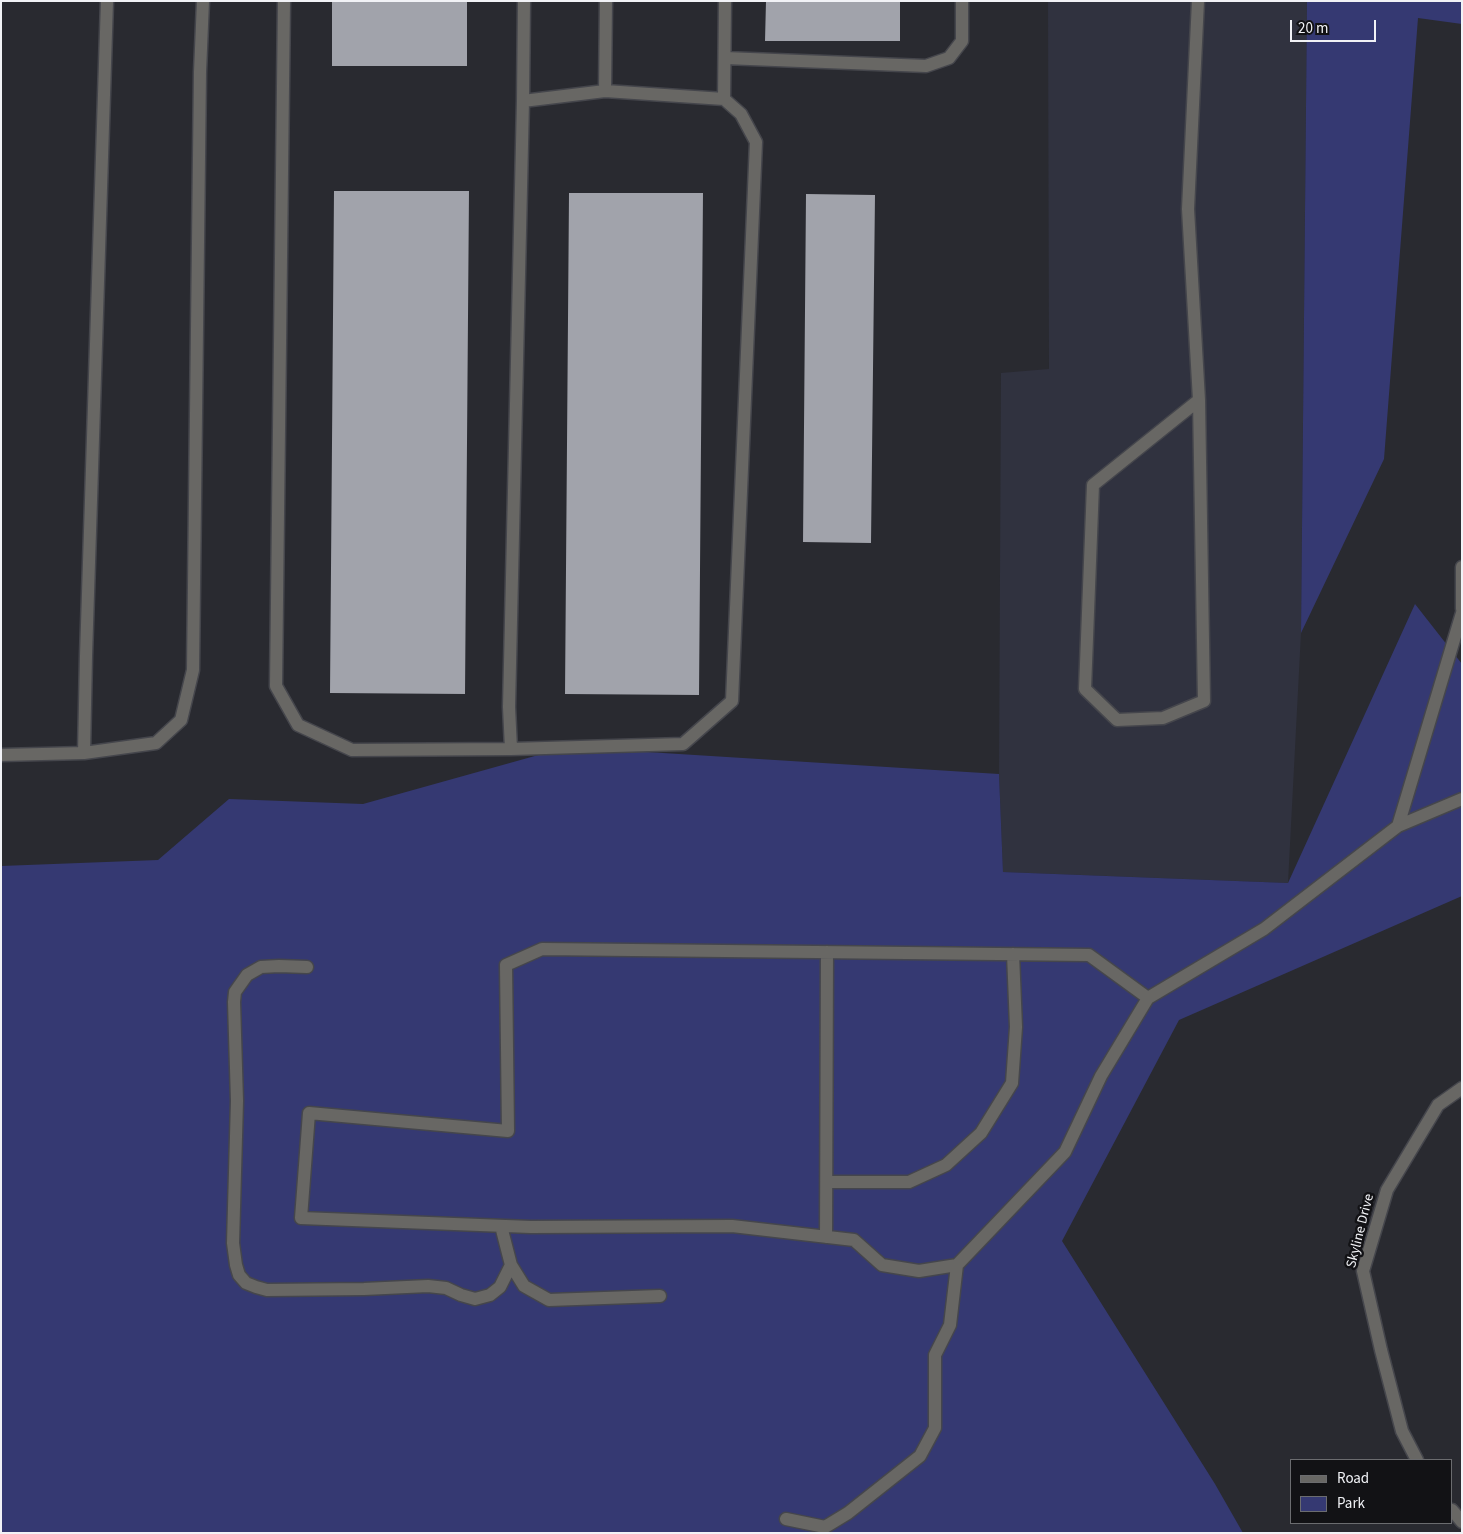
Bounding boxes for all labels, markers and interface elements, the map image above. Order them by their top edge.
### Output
scale bar [1293,10,1379,42]
text: 20 m [1298,18,1328,39]
street label: Skyline Drive [1344,1192,1378,1270]
legend [1290,1459,1453,1524]
text: Road [1337,1468,1369,1489]
text: Park [1337,1493,1365,1514]

